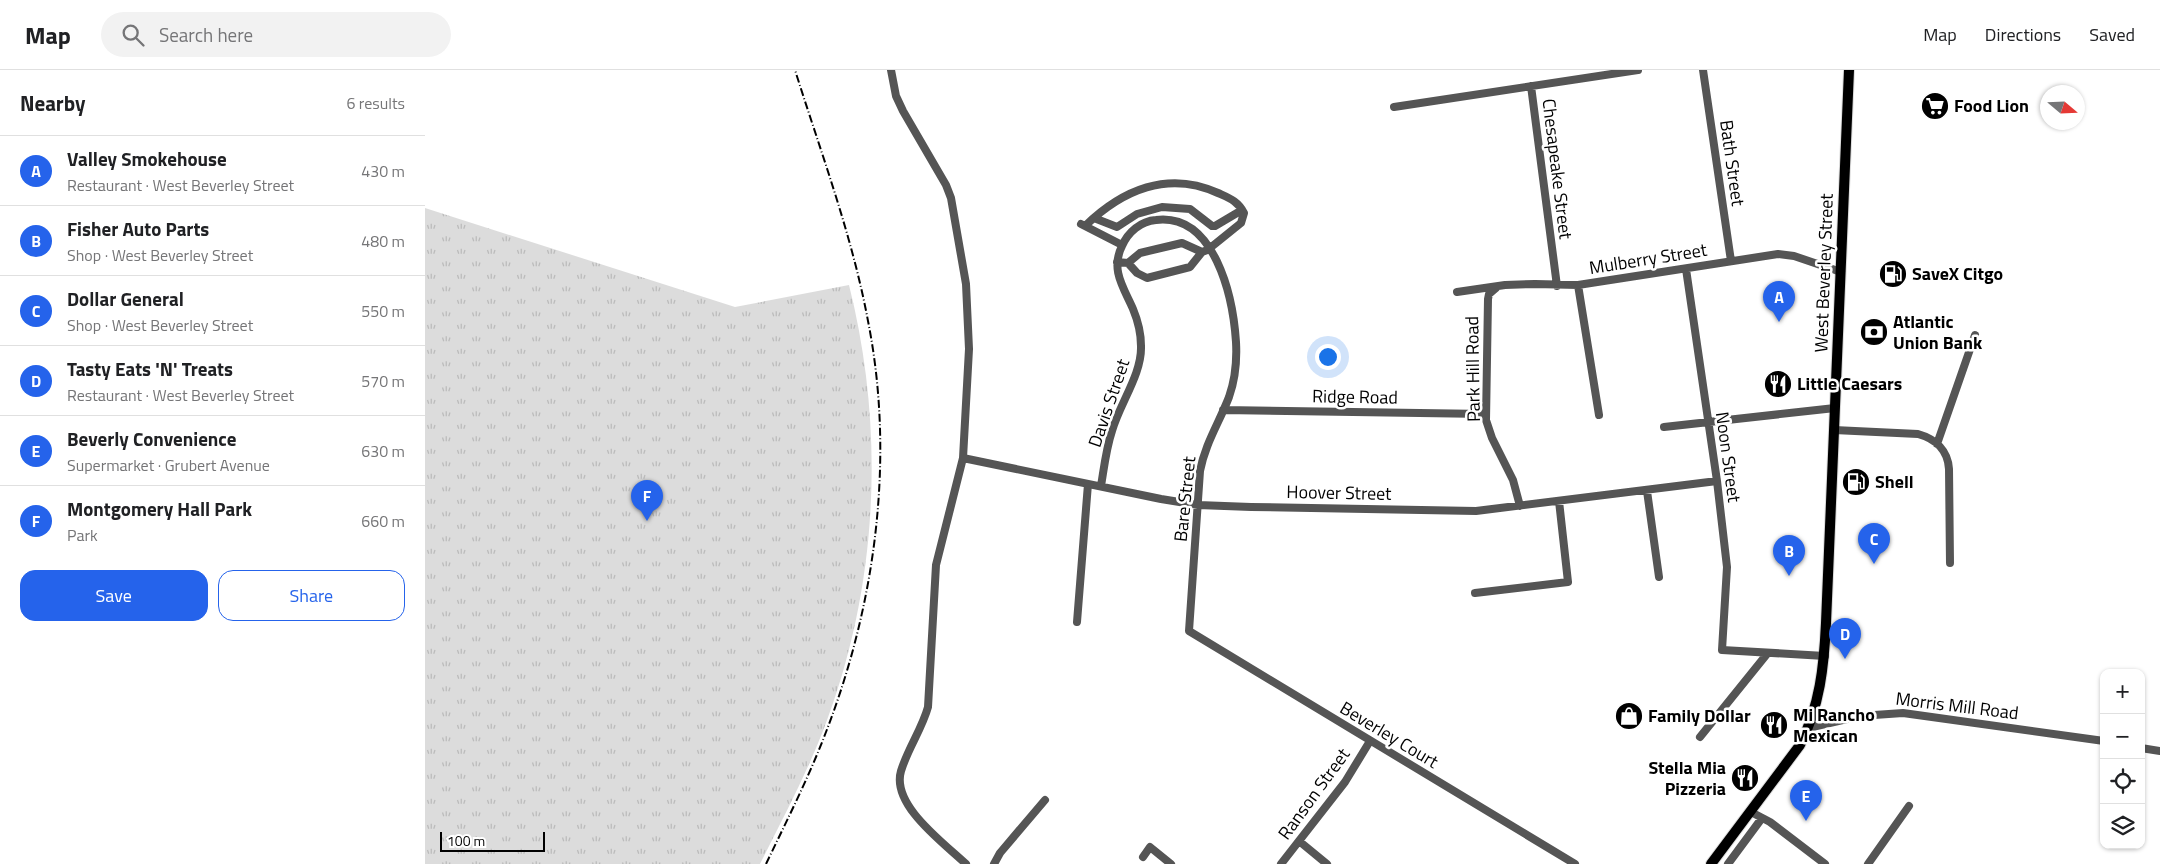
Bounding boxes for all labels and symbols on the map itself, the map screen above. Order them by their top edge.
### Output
north arrow [2040,85,2085,130]
supermarket icon: Food Lion [1920,91,1950,121]
place label: Food Lion [1954,92,2029,119]
street label: Chesapeake Street [1535,97,1580,241]
street label: Bath Street [1713,118,1752,208]
street label: West Beverley Street [1807,192,1840,353]
street label: Mulberry Street [1587,236,1709,281]
fuel station icon: SaveX Citgo [1878,259,1908,289]
place label: SaveX Citgo [1912,260,2003,287]
pin: A [1763,281,1795,322]
place label: Atlantic Union Bank [1893,308,1983,356]
street label: Park Hill Road [1458,316,1487,422]
bank icon: Atlantic Union Bank [1859,317,1889,347]
your location [1315,344,1341,370]
street label: Davis Street [1081,354,1136,451]
restaurant icon: Little Caesars [1763,369,1793,399]
place label: Little Caesars [1797,370,1902,397]
street label: Ridge Road [1312,382,1398,411]
street label: Noon Street [1709,410,1748,505]
street label: Bare Street [1167,454,1202,543]
fuel station icon: Shell [1841,467,1871,497]
place label: Shell [1875,468,1914,495]
street label: Hoover Street [1286,478,1392,507]
pin: F [631,480,663,521]
pin: C [1858,523,1890,564]
pin: B [1773,535,1805,576]
pin: D [1829,618,1861,659]
street label: Morris Mill Road [1894,685,2020,726]
street label: Beverley Court [1335,694,1444,775]
shop icon: Family Dollar [1614,701,1644,731]
place label: Mi Rancho Mexican [1793,701,1875,749]
place label: Family Dollar [1648,702,1751,729]
restaurant icon: Mi Rancho Mexican [1759,710,1789,740]
street label: Ranson Street [1271,742,1357,845]
place label: Stella Mia Pizzeria [1648,754,1726,802]
restaurant icon: Stella Mia Pizzeria [1730,763,1760,793]
pin: E [1790,780,1822,821]
scale bar [440,829,545,852]

